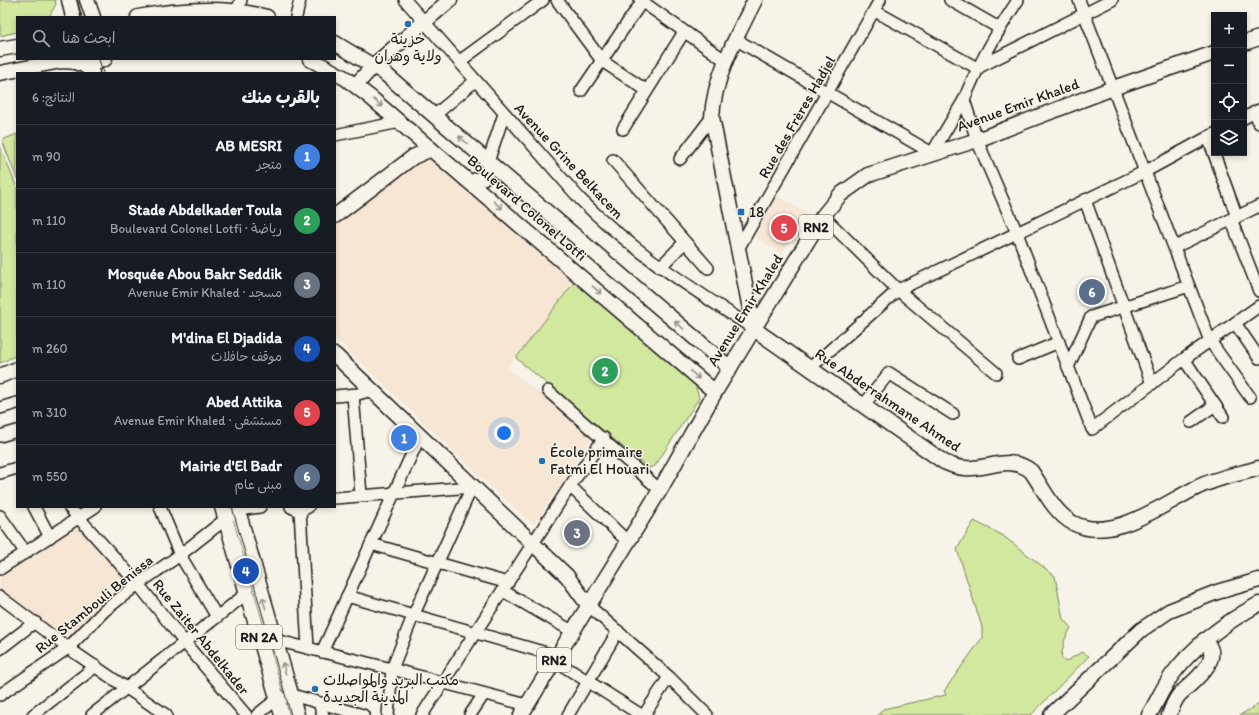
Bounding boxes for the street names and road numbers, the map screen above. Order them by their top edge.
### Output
street label: Rue des Frères Hadjel [755,52,840,181]
street label: Avenue Emir Khaled [954,74,1082,135]
street label: Avenue Grine Belkacem [511,99,627,223]
street label: Boulevard Colonel Lotfi [464,151,590,265]
road number: RN2 [799,215,833,239]
street label: Avenue Emir Khaled [703,250,787,369]
street label: Rue Abderrahmane Ahmed [812,344,965,456]
street label: Rue Stambouli Benïssa [31,551,157,657]
street label: Rue Zaiter Abdelkader [149,576,253,699]
road number: RN 2A [236,625,282,649]
road number: RN2 [537,648,571,672]

